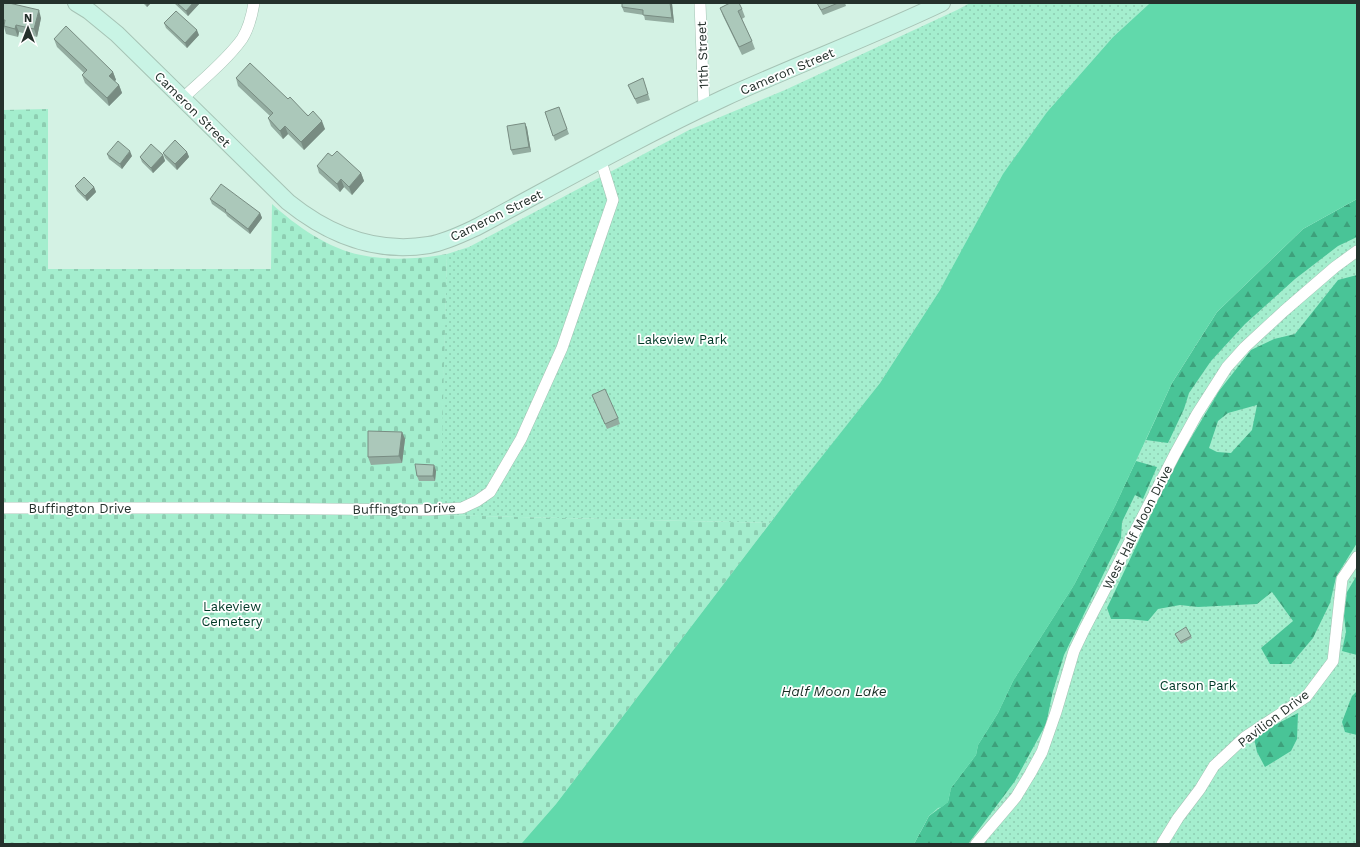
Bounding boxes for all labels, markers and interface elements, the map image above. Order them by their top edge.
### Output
north arrow [8,8,48,48]
text: N [24,12,32,25]
street label: 11th Street [694,21,711,89]
street label: Cameron Street [738,45,837,98]
street label: Cameron Street [152,68,234,151]
street label: Cameron Street [448,186,545,244]
park label: Lakeview Park [637,332,728,347]
street label: West Half Moon Drive [1100,463,1175,592]
street label: Buffington Drive [352,500,456,517]
street label: Buffington Drive [28,501,132,516]
park label: Lakeview Cemetery [201,599,263,629]
park label: Carson Park [1160,678,1237,693]
water label: Half Moon Lake [781,683,887,699]
street label: Pavilion Drive [1235,687,1312,750]

